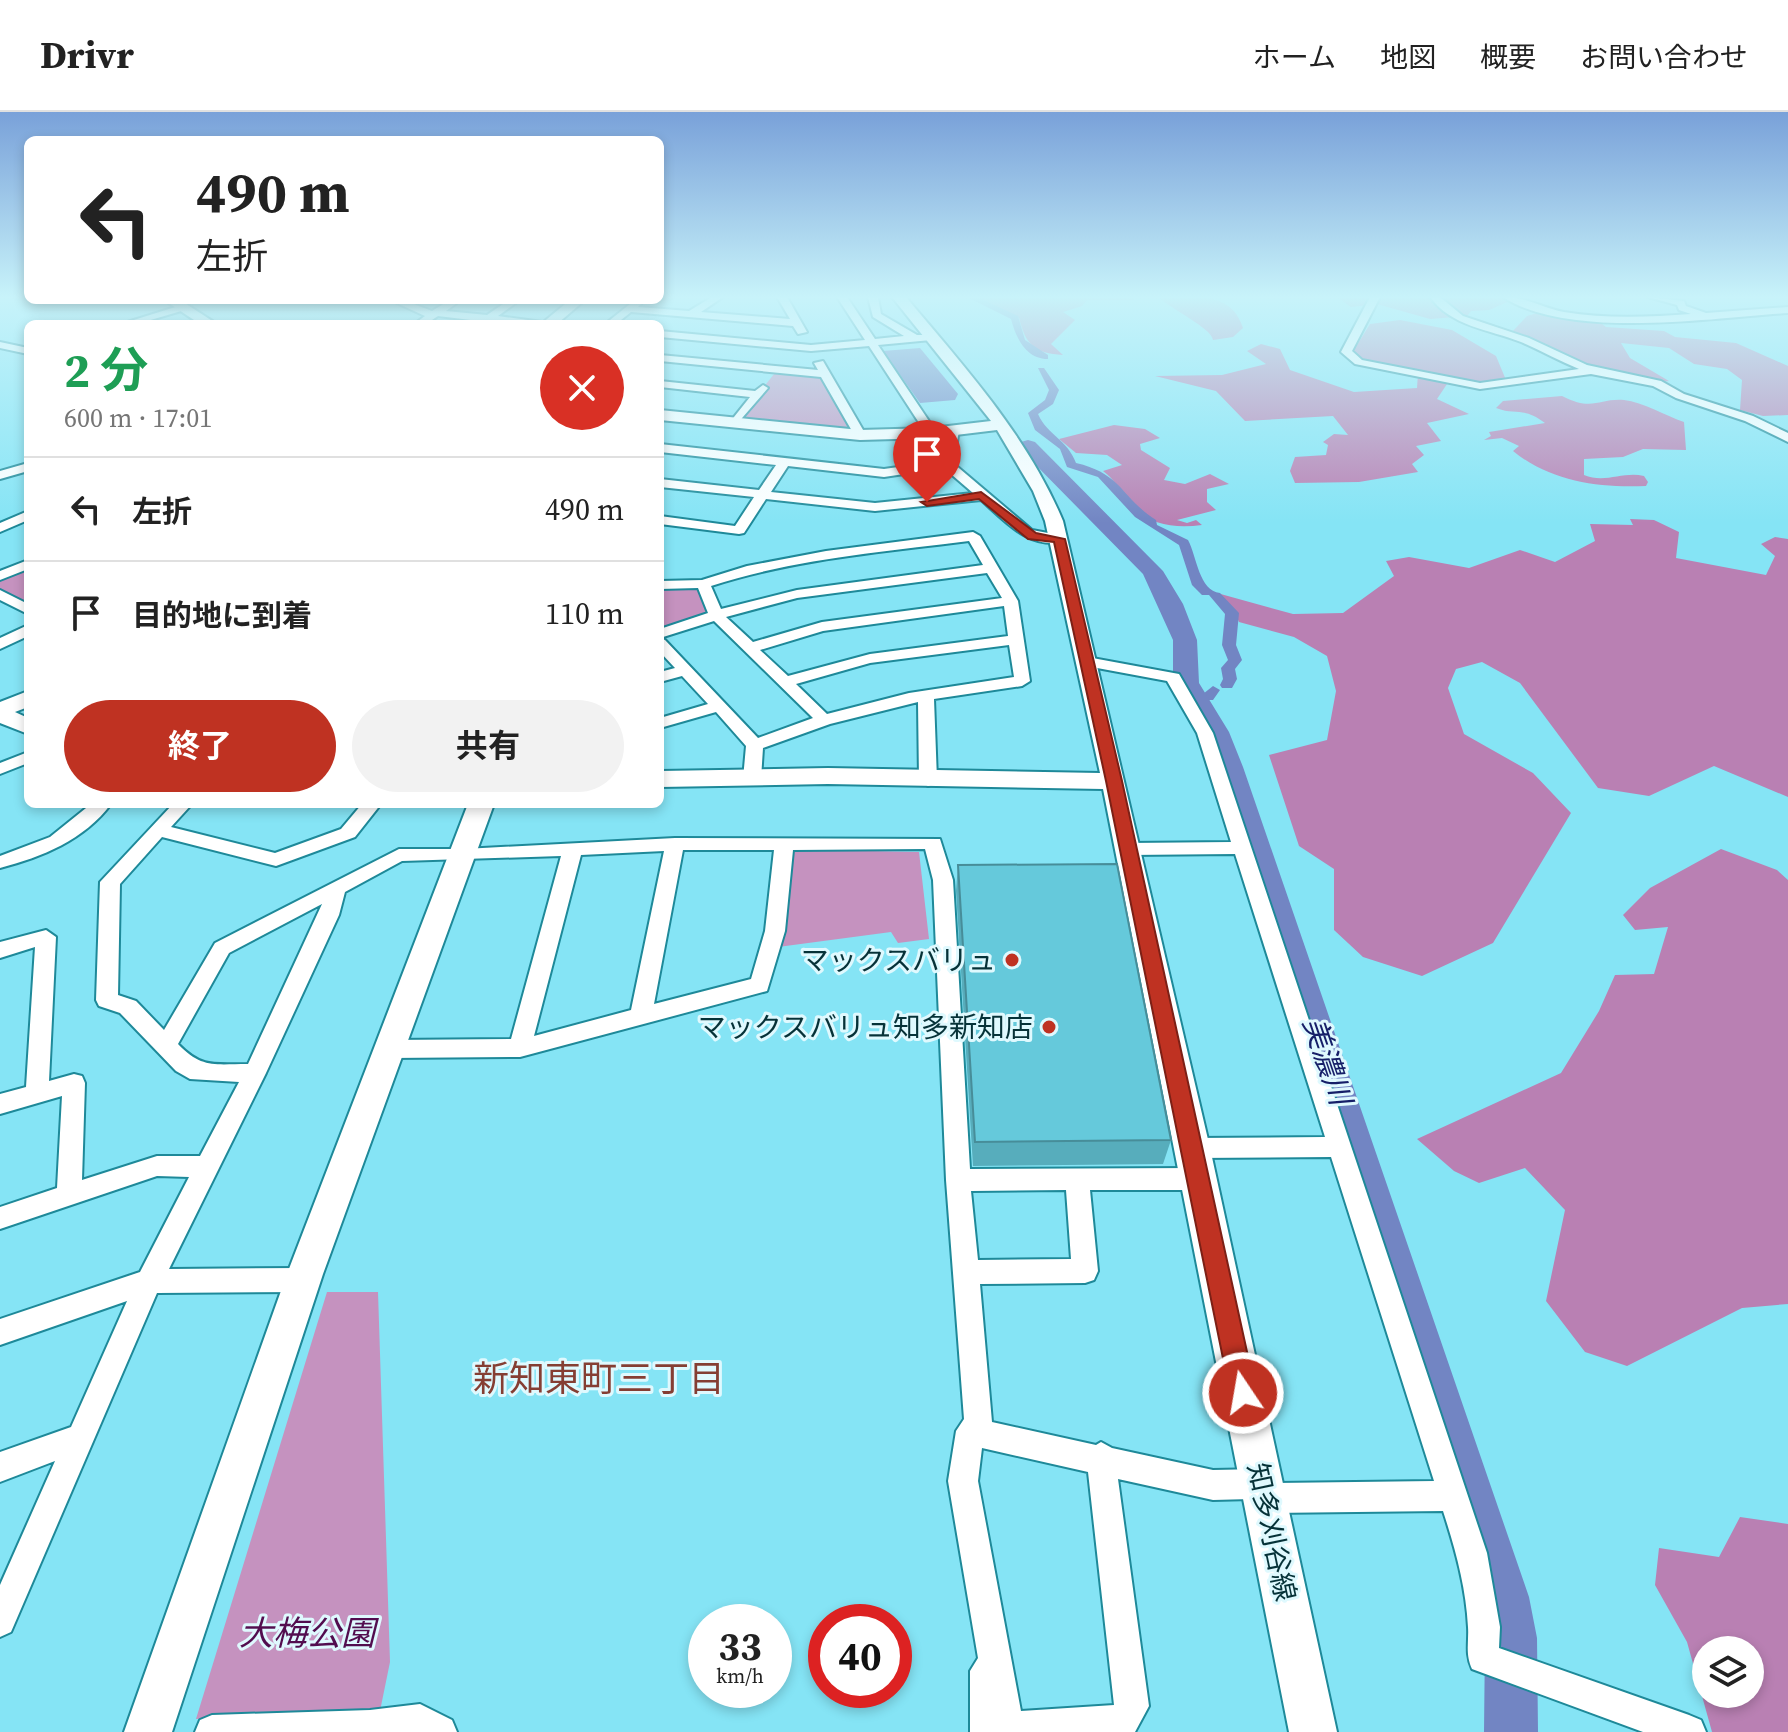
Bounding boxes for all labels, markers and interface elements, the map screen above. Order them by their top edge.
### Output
text: Drivr [40,29,134,81]
text: ホーム [1253,38,1336,76]
text: 地図 [1380,38,1436,76]
text: 概要 [1480,38,1536,76]
text: お問い合わせ [1580,38,1748,76]
text: 490 m [196,154,350,231]
icon: left [64,168,168,272]
text: 左折 [196,232,268,281]
text: 2 分 [64,337,148,403]
button: close [540,346,624,430]
text: 600 m · 17:01 [64,400,212,436]
pin [893,420,961,502]
icon: arrive [905,432,949,476]
icon: left [64,487,108,531]
text: 490 m [545,489,624,530]
text: 左折 [132,491,192,532]
icon: arrive [64,591,108,635]
text: 110 m [545,593,624,634]
text: 目的地に到着 [132,595,312,636]
button: 終了 [64,700,336,792]
button: 共有 [352,700,624,792]
place label: マックスバリュ [801,941,996,979]
marker: マックスバリュ [1003,951,1021,969]
place label: マックスバリュ知多新知店 [698,1008,1033,1046]
water label: 美濃川 [1293,1012,1362,1113]
marker: マックスバリュ知多新知店 [1040,1018,1058,1036]
position arrow [1201,1351,1285,1435]
district label: 新知東町三丁目 [473,1354,725,1403]
street label: 知多刈谷線 [1239,1460,1305,1604]
speed limit sign: 40 [808,1604,912,1708]
park label: 大梅公園 [239,1610,379,1656]
text: 33 [718,1619,762,1673]
map controls [1692,1636,1764,1708]
button: layers [1692,1636,1764,1708]
text: km/h [716,1662,764,1690]

